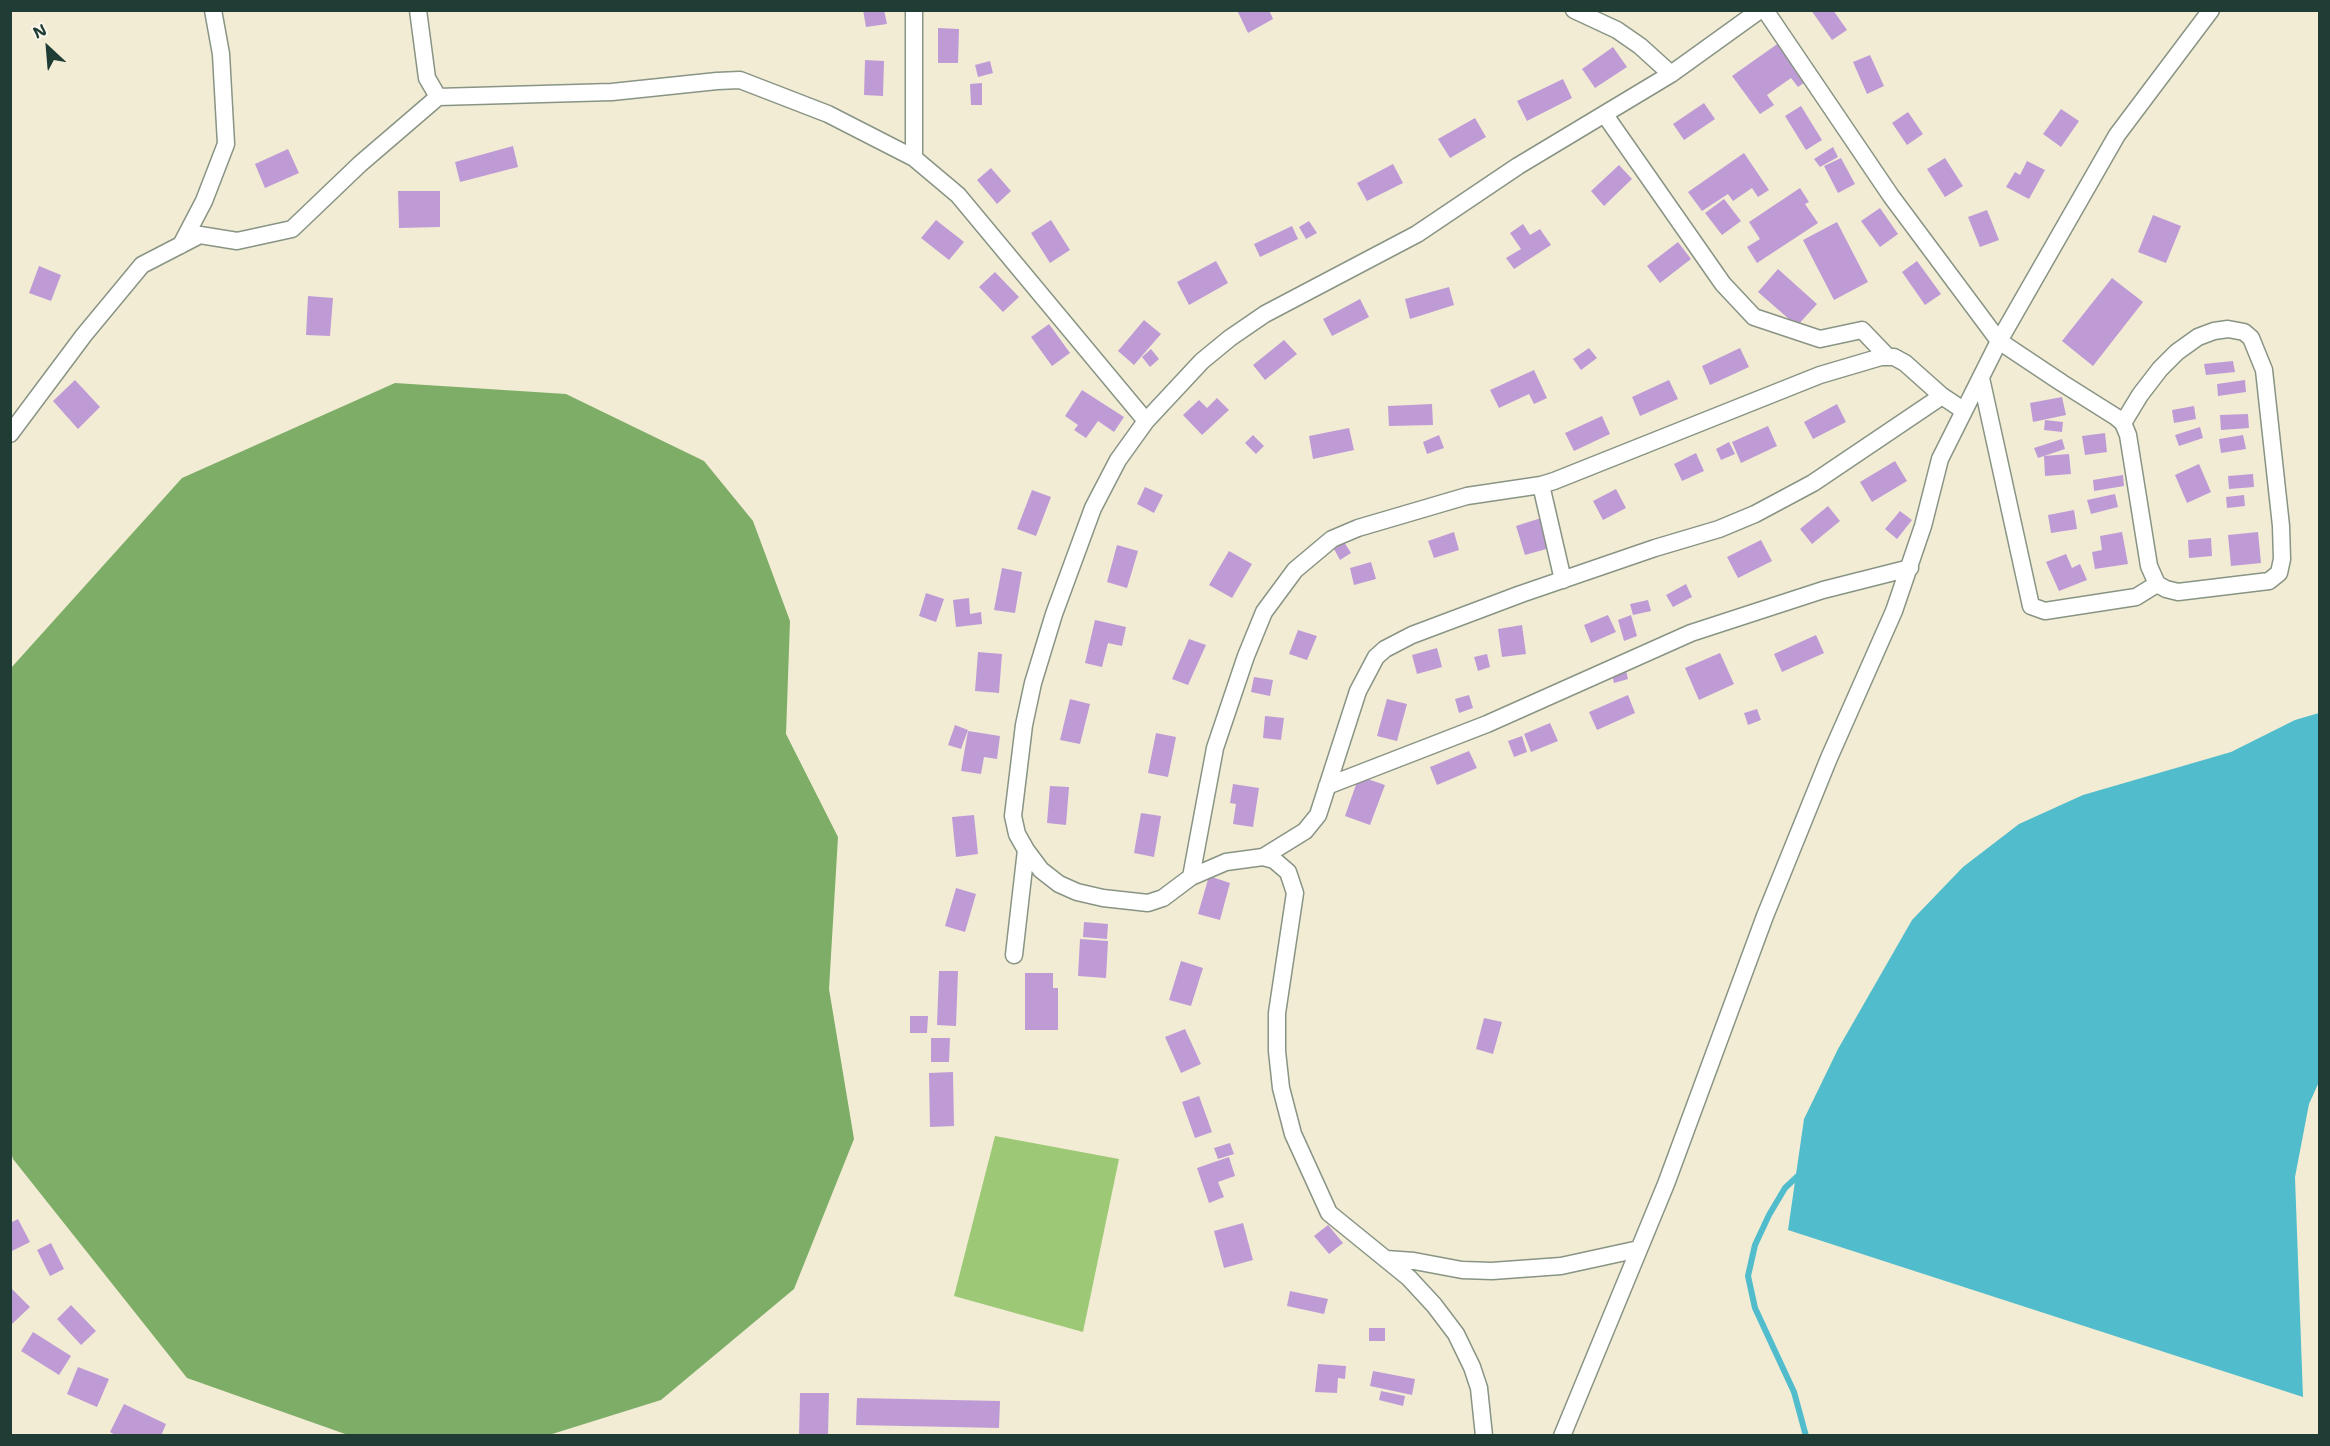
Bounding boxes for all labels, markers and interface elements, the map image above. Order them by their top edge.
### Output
north arrow [18,18,78,78]
text: N [30,19,50,44]

